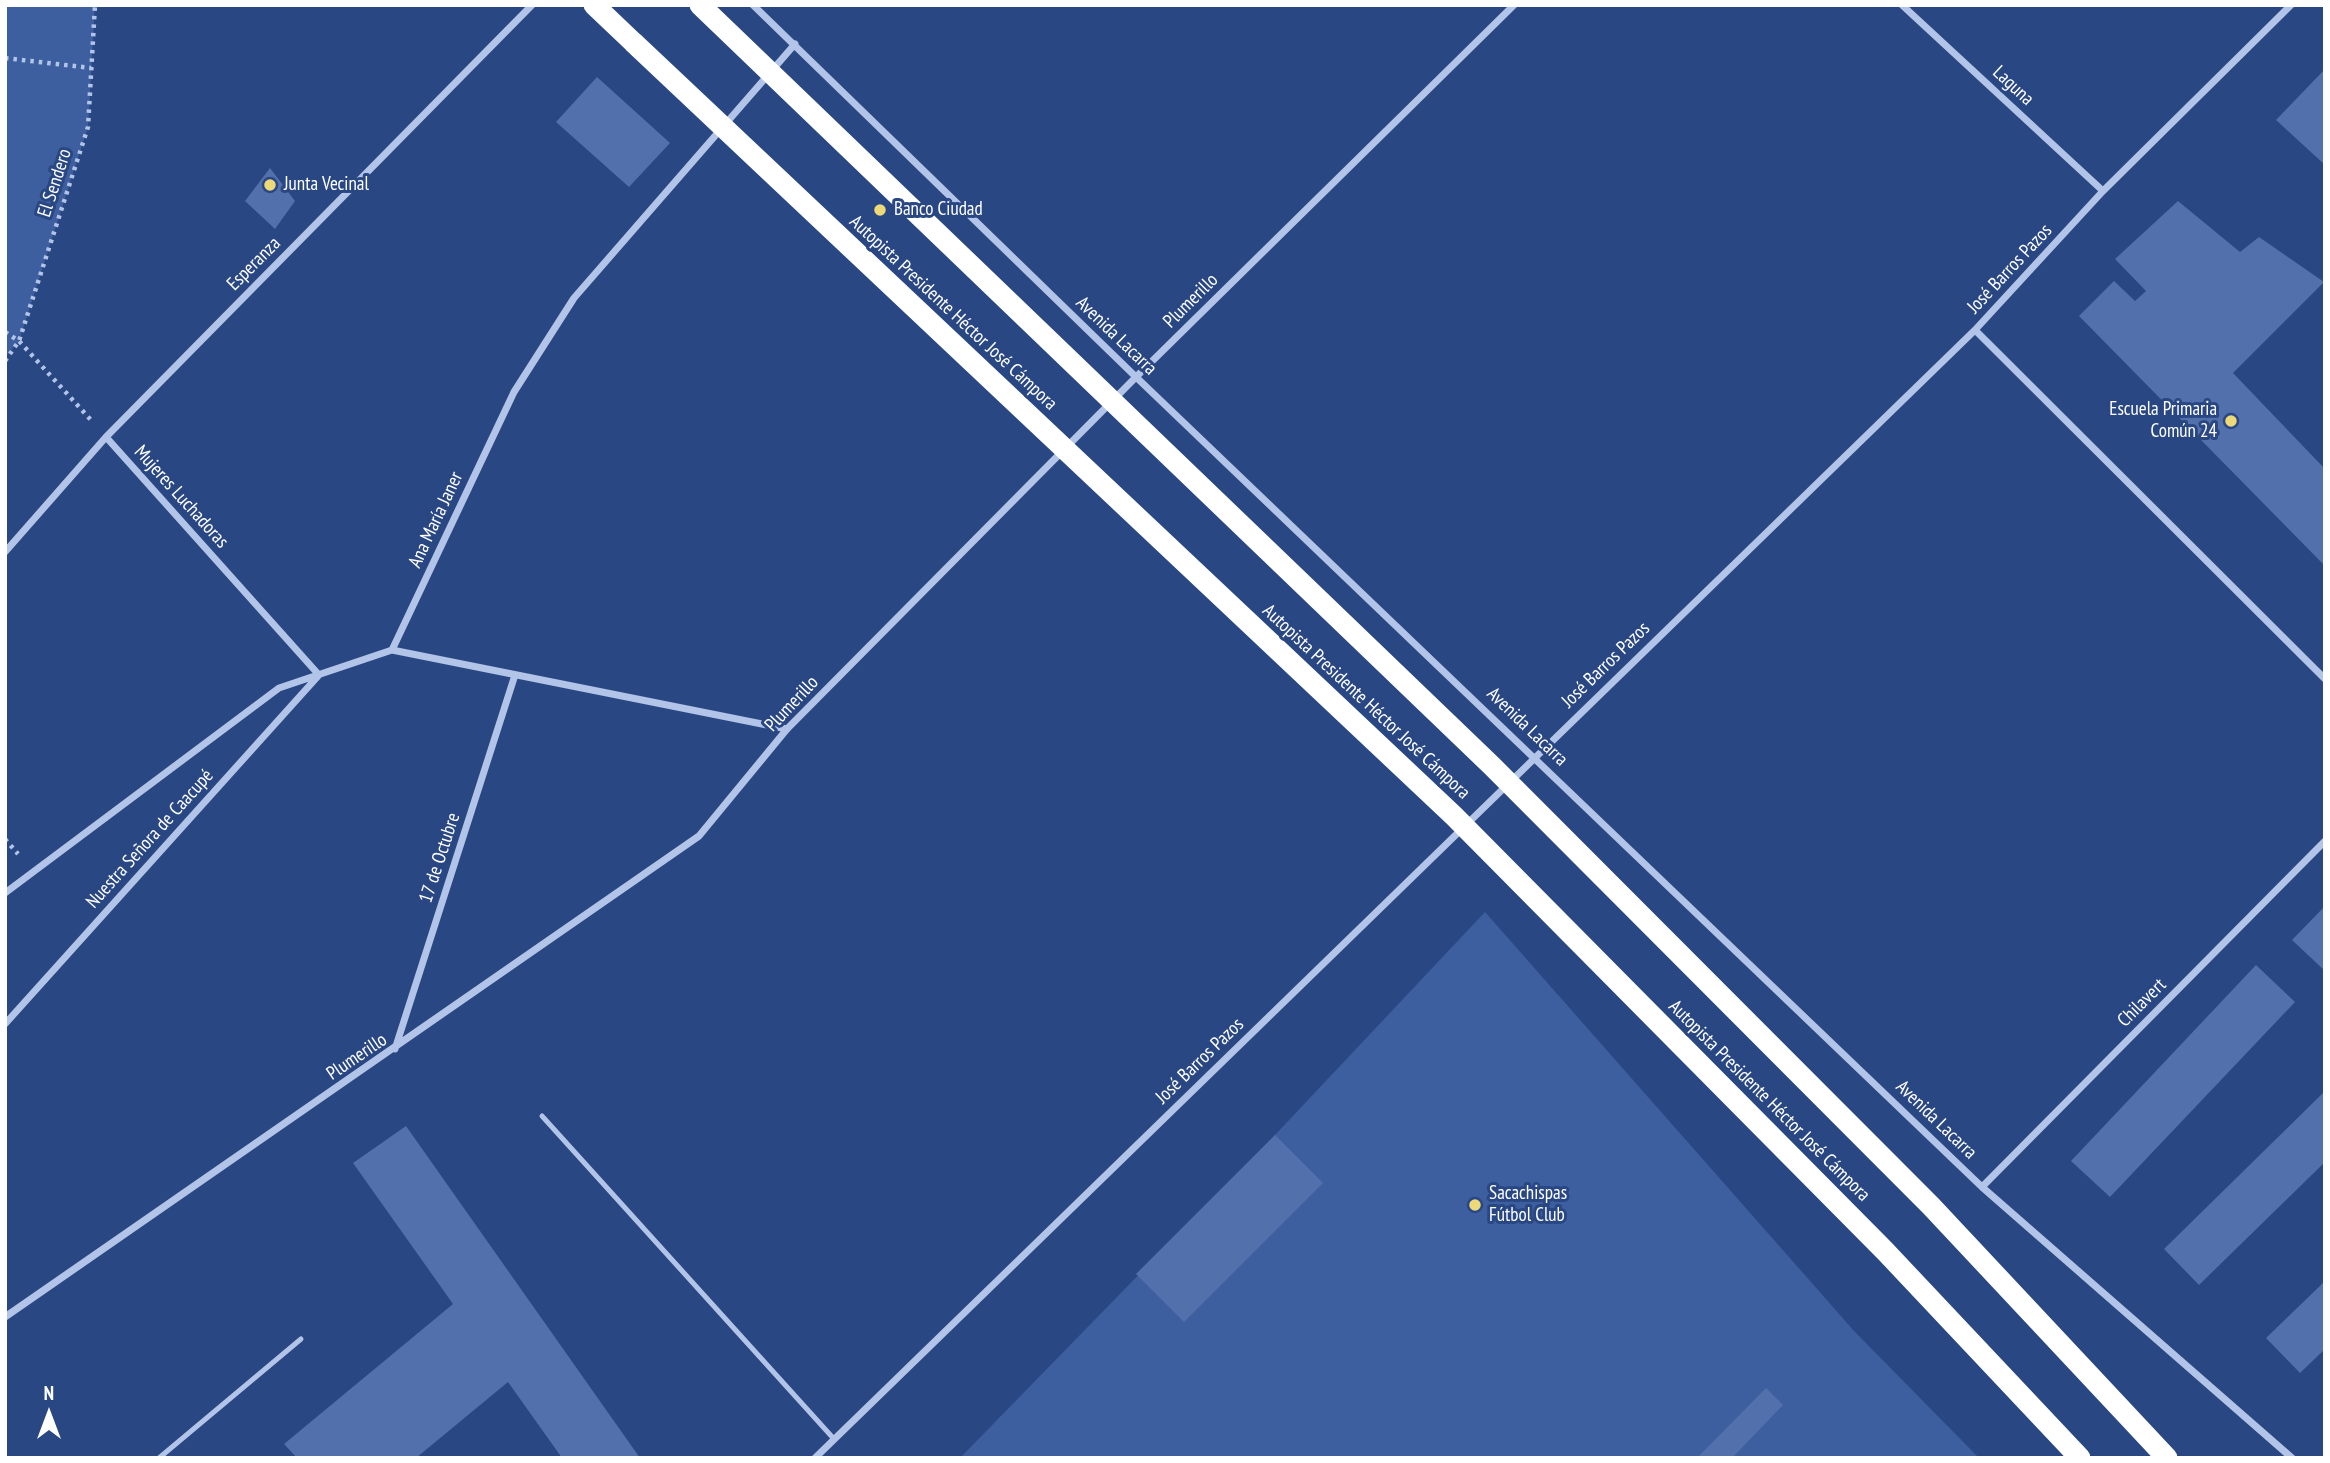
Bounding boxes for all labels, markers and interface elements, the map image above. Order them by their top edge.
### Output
street label: Laguna [1988,61,2038,111]
street label: El Sendero [33,146,77,220]
place label: Junta Vecinal [284,174,369,196]
marker: Junta Vecinal [262,177,278,193]
place label: Banco Ciudad [894,199,983,221]
marker: Banco Ciudad [872,202,888,218]
street label: Autopista Presidente Héctor José Cámpora [845,211,1061,415]
street label: José Barros Pazos [1963,220,2057,318]
street label: Esperanza [223,233,285,295]
street label: Plumerillo [1159,269,1223,333]
street label: Avenida Lacarra [1071,292,1161,380]
place label: Escuela Primaria Común 24 [2109,399,2217,443]
marker: Escuela Primaria Común 24 [2223,413,2239,429]
street label: Mujeres Luchadoras [129,441,233,553]
street label: Ana María Janer [404,468,468,572]
street label: Autopista Presidente Héctor José Cámpora [1258,600,1474,804]
street label: José Barros Pazos [1557,617,1655,713]
street label: Plumerillo [761,671,823,737]
street label: Avenida Lacarra [1482,683,1572,771]
street label: Nuestra Señora de Caacupé [82,765,218,913]
street label: 17 de Octubre [415,810,465,906]
street label: Chilavert [2113,974,2171,1032]
street label: Autopista Presidente Héctor José Cámpora [1664,996,1874,1206]
street label: José Barros Pazos [1151,1013,1249,1109]
street label: Plumerillo [323,1029,391,1085]
street label: Avenida Lacarra [1891,1076,1981,1164]
place label: Sacachispas Fútbol Club [1489,1183,1567,1227]
marker: Sacachispas Fútbol Club [1467,1197,1483,1213]
north arrow [14,1379,84,1449]
text: N [44,1381,54,1405]

